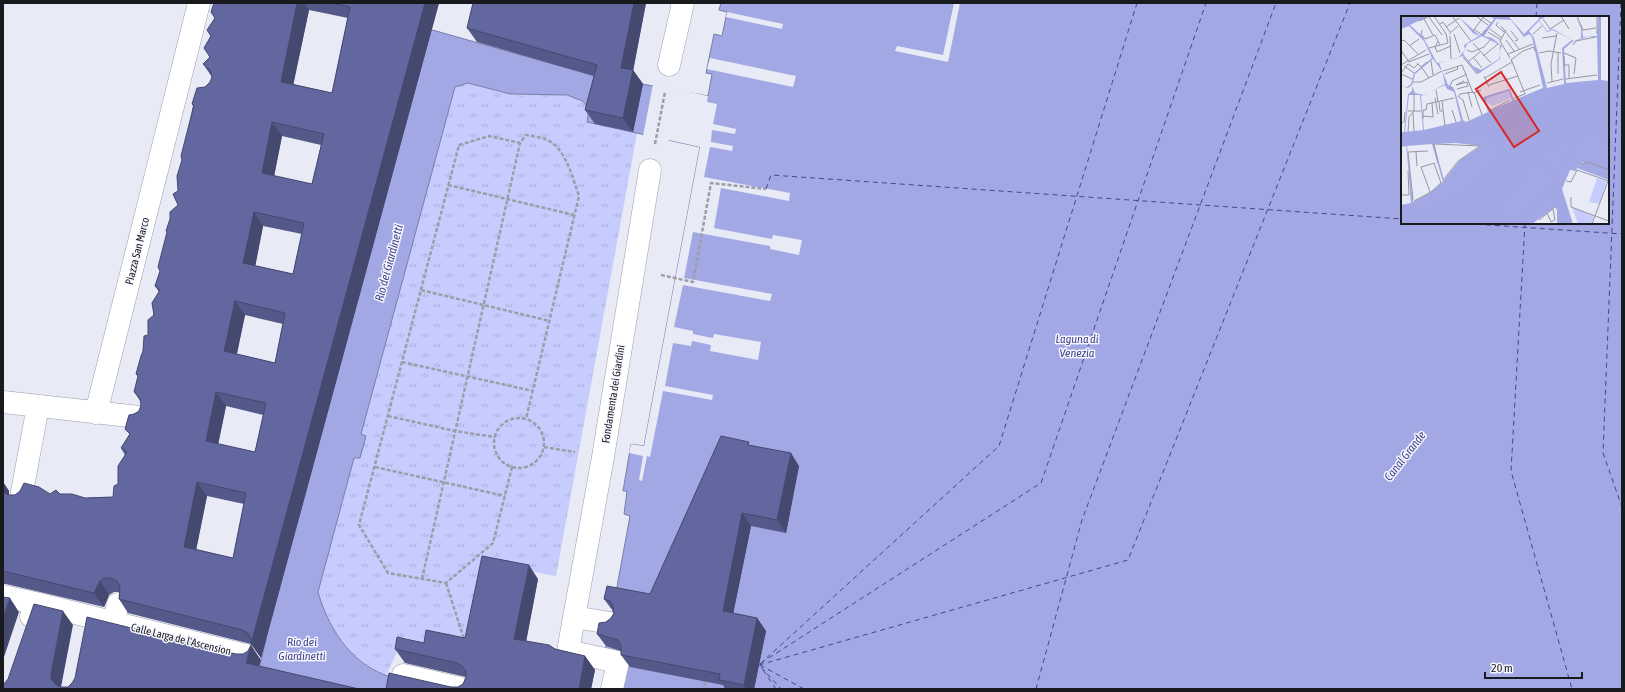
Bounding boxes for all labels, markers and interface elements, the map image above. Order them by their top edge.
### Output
inset map [1401,16,1609,224]
street label: Piazza San Marco [123,216,151,286]
water label: Rio dei Giardinetti [372,223,406,303]
water label: Laguna di Venezia [1055,332,1099,360]
street label: Fondamenta dei Giardini [599,344,627,444]
water label: Canal Grande [1381,428,1429,484]
street label: Calle Larga de l'Ascension [130,621,232,657]
water label: Rio dei Giardinetti [278,635,326,663]
scale bar [1485,654,1582,680]
text: 20 m [1491,661,1513,675]

